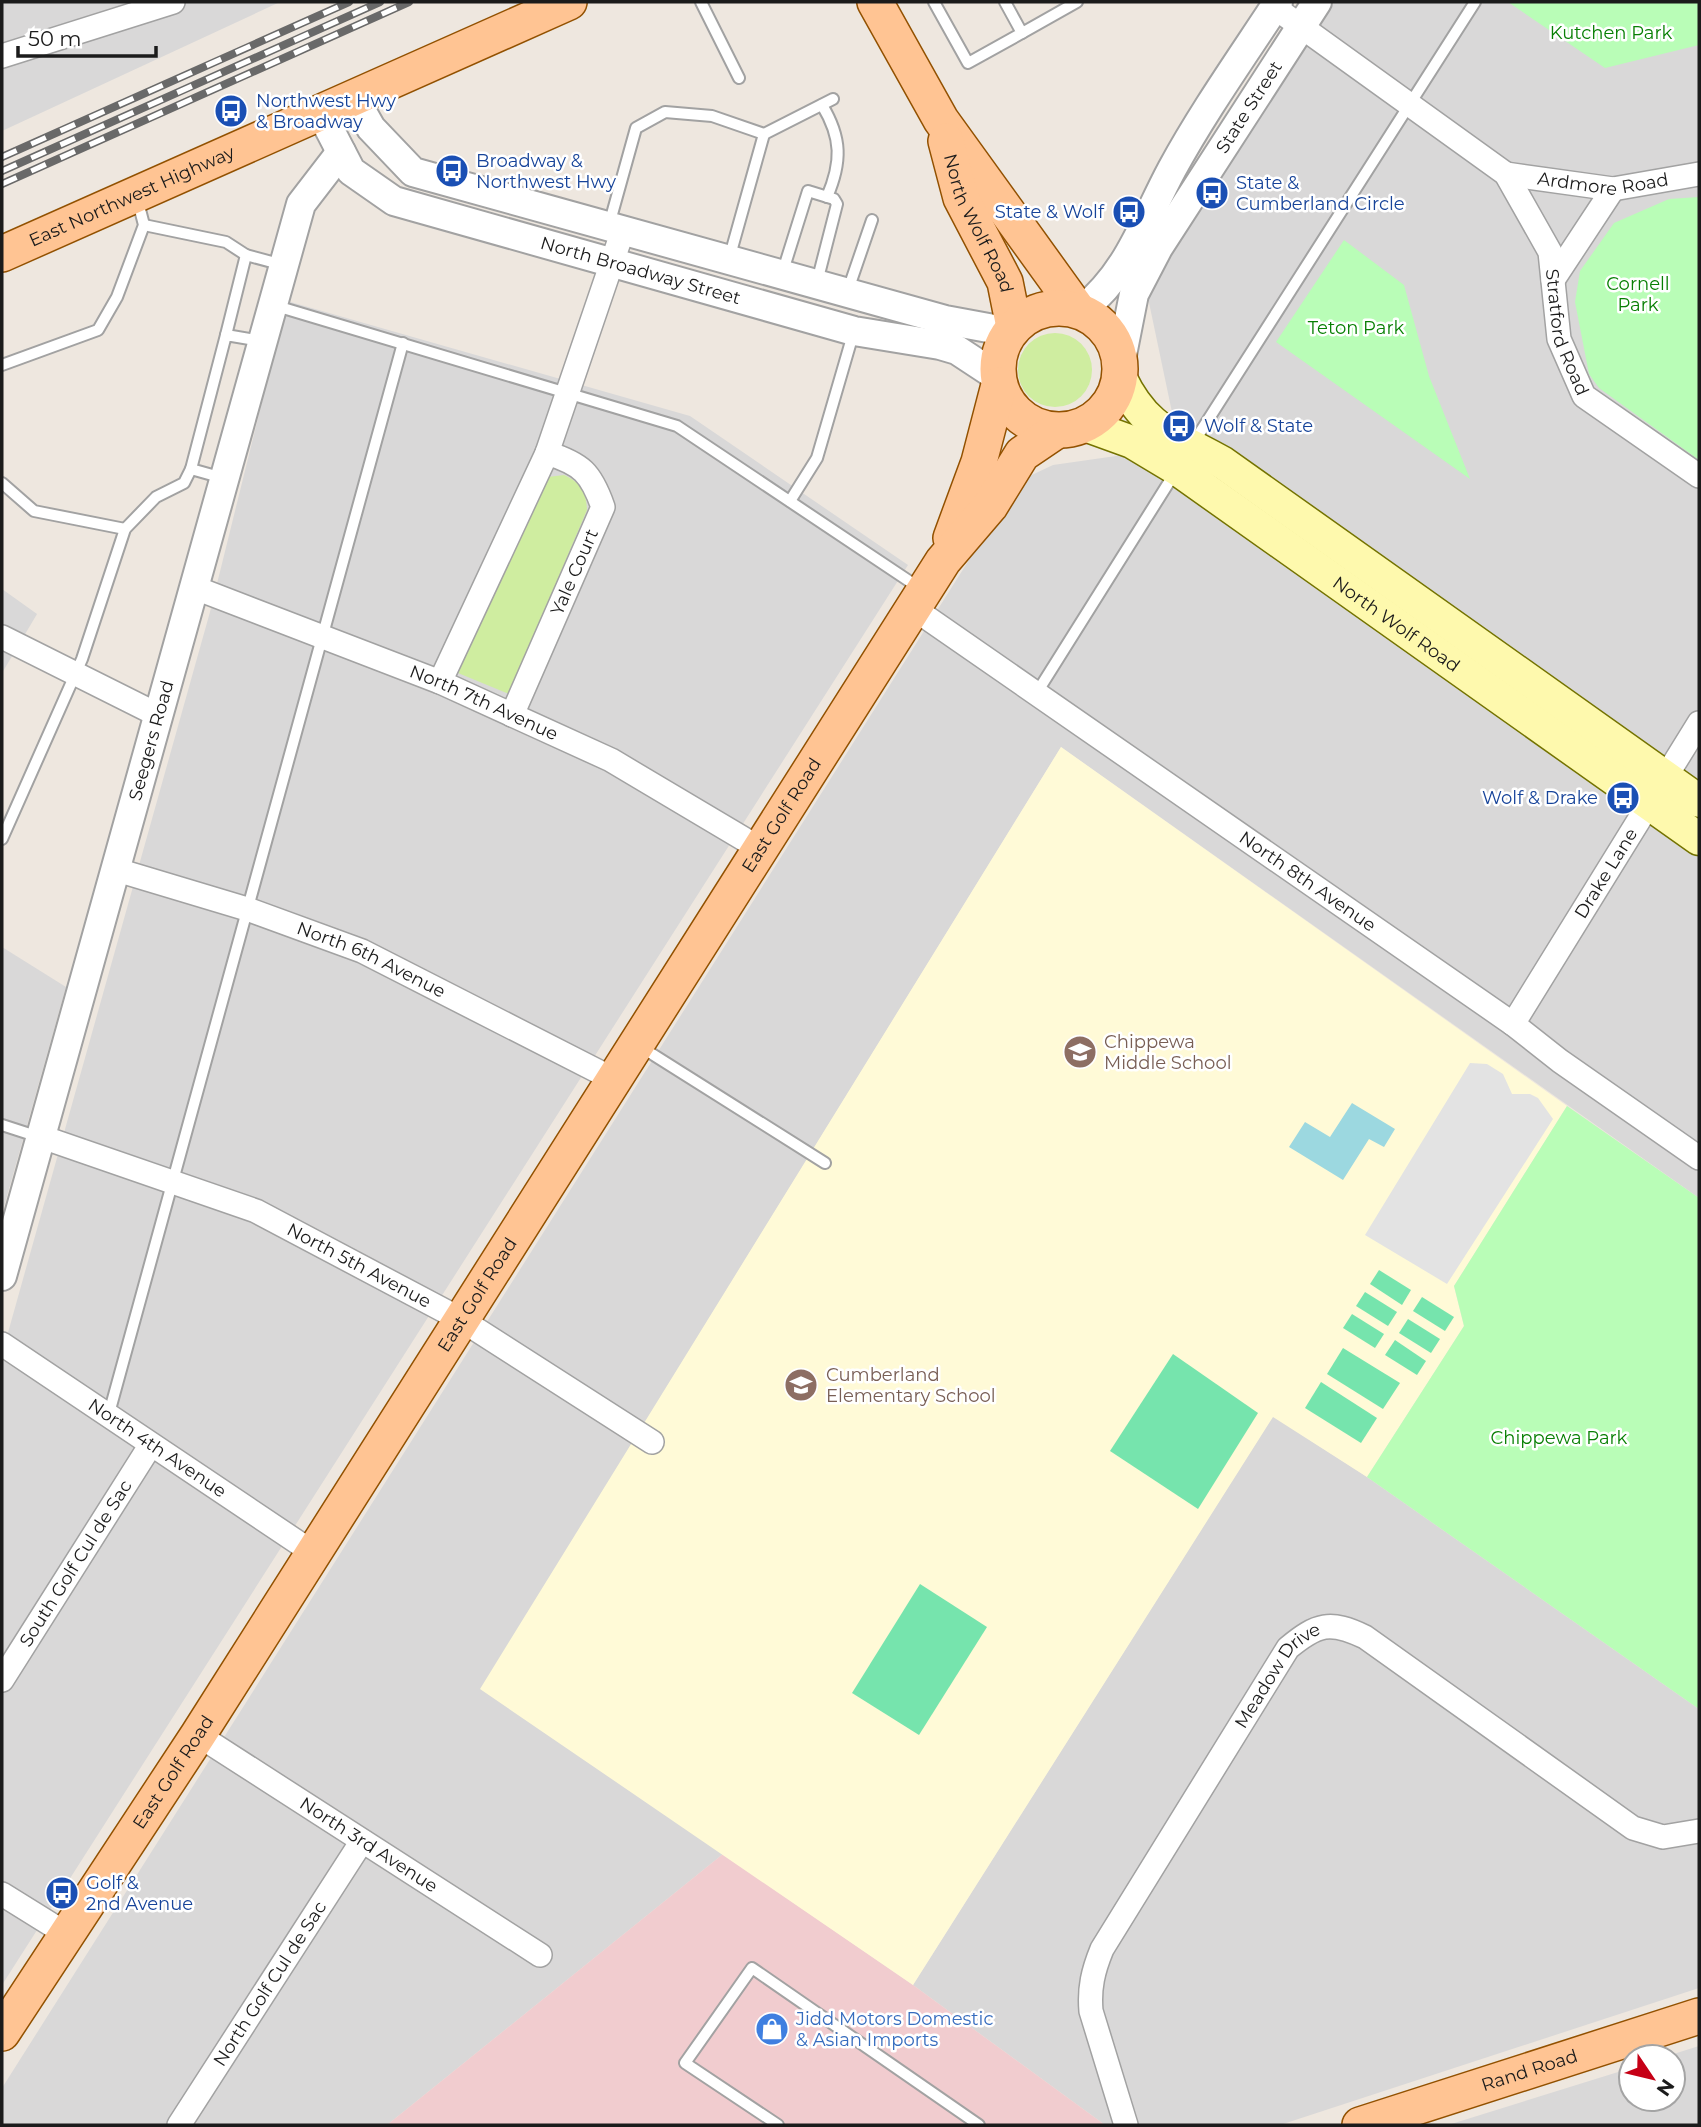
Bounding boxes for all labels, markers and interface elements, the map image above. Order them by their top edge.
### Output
scale bar [18,14,156,58]
park label: Kutchen Park [1550,22,1673,44]
text: 50 m [28,26,82,51]
street label: State Street [1211,57,1287,157]
place label: Northwest Hwy & Broadway [256,90,396,133]
bus stop icon: Northwest Hwy & Broadway [212,92,250,130]
street label: East Northwest Highway [26,141,238,252]
place label: Broadway & Northwest Hwy [476,150,616,193]
street label: North Wolf Road [939,151,1018,295]
bus stop icon: Broadway & Northwest Hwy [433,152,471,190]
street label: Ardmore Road [1536,168,1670,201]
place label: State & Cumberland Circle [1236,172,1405,215]
bus stop icon: State & Cumberland Circle [1193,174,1231,212]
bus stop icon: State & Wolf [1110,193,1148,231]
place label: State & Wolf [995,201,1105,223]
street label: North Broadway Street [538,232,743,309]
street label: Stratford Road [1541,268,1593,399]
park label: Cornell Park [1606,273,1670,316]
park label: Teton Park [1308,317,1404,339]
bus stop icon: Wolf & State [1160,407,1198,445]
place label: Wolf & State [1204,415,1313,437]
street label: Yale Court [546,526,603,619]
street label: North Wolf Road [1328,572,1464,677]
street label: North 7th Avenue [406,660,562,745]
street label: Seegers Road [124,678,179,803]
street label: East Golf Road [737,754,826,877]
bus stop icon: Wolf & Drake [1604,779,1642,817]
place label: Wolf & Drake [1482,787,1598,809]
street label: Drake Lane [1570,824,1642,923]
street label: North 8th Avenue [1235,827,1380,937]
street label: North 6th Avenue [294,917,449,1003]
place label: Chippewa Middle School [1104,1031,1232,1074]
school or university icon: Chippewa Middle School [1061,1033,1099,1071]
street label: North 5th Avenue [283,1218,435,1313]
street label: East Golf Road [433,1233,522,1356]
place label: Cumberland Elementary School [826,1364,996,1407]
school or university icon: Cumberland Elementary School [782,1366,820,1404]
street label: North 4th Avenue [84,1394,231,1502]
park label: Chippewa Park [1491,1427,1628,1449]
street label: South Golf Cul de Sac [15,1476,137,1651]
street label: Meadow Drive [1230,1618,1324,1732]
street label: East Golf Road [128,1711,219,1833]
street label: North 3rd Avenue [296,1792,442,1897]
place label: Golf & 2nd Avenue [86,1872,193,1915]
bus stop icon: Golf & 2nd Avenue [43,1874,81,1912]
street label: North Golf Cul de Sac [209,1897,331,2071]
place label: Jidd Motors Domestic & Asian Imports [795,2008,994,2051]
shop icon: Jidd Motors Domestic & Asian Imports [753,2010,791,2048]
north arrow [1617,2043,1687,2113]
street label: Rand Road [1479,2045,1580,2096]
text: N [1652,2075,1679,2100]

